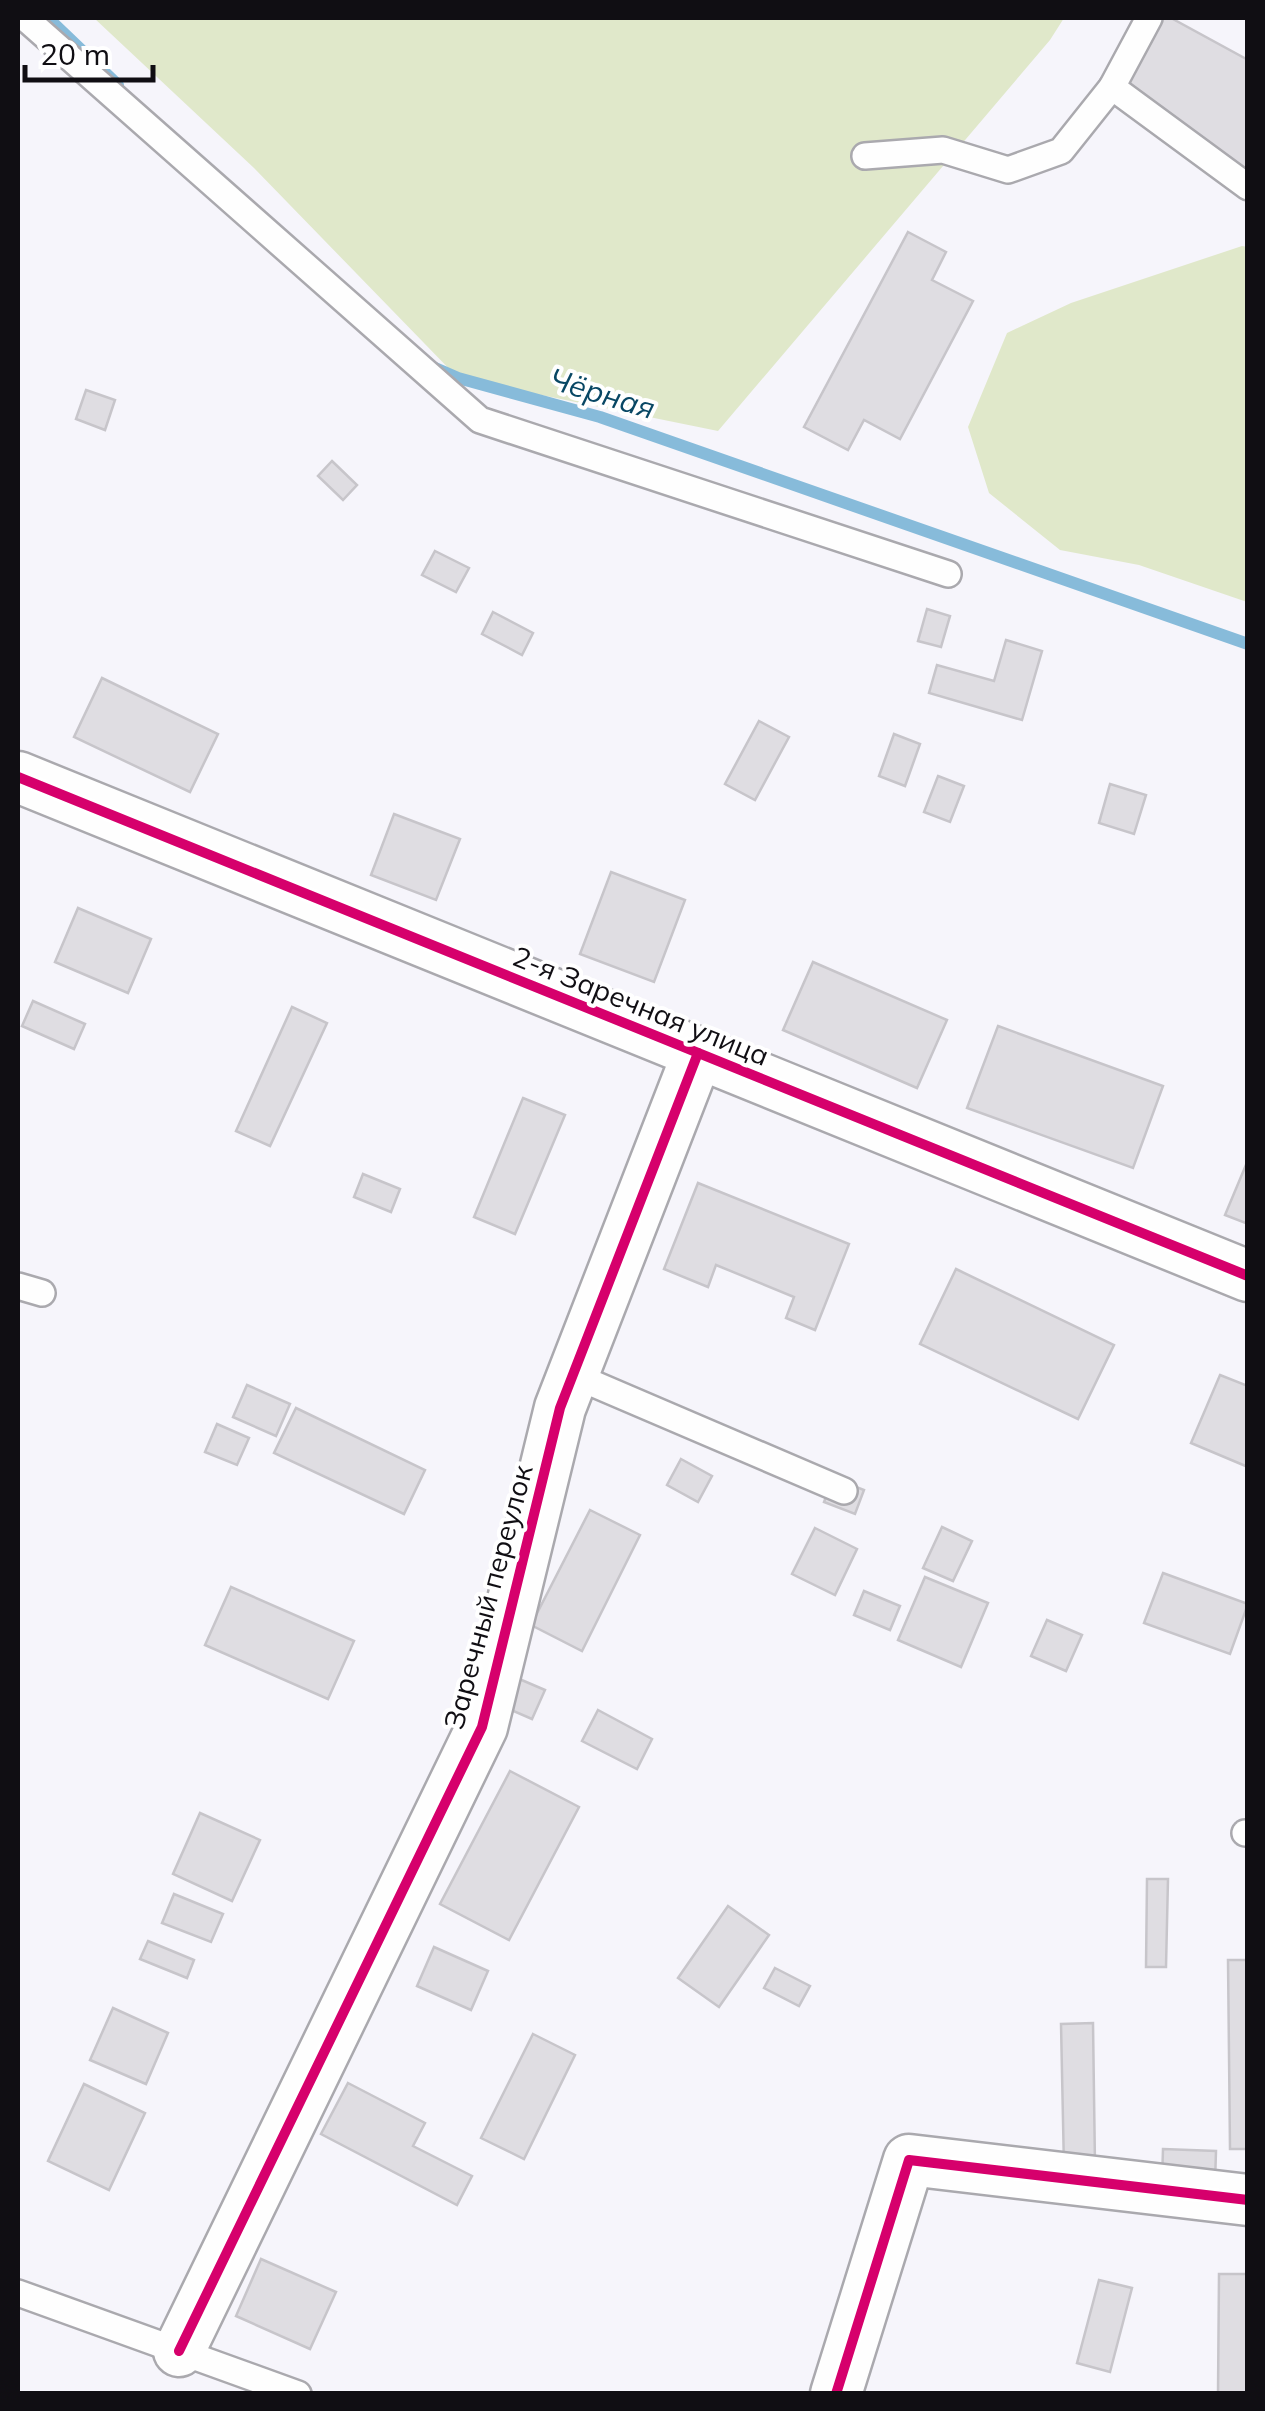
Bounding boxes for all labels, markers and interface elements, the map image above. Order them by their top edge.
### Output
scale bar [25,20,152,82]
text: 20 m [40,35,110,73]
water label: Чёрная [545,359,660,427]
street label: 2-я Заречная улица [508,938,774,1073]
street label: Заречный переулок [435,1460,540,1733]

